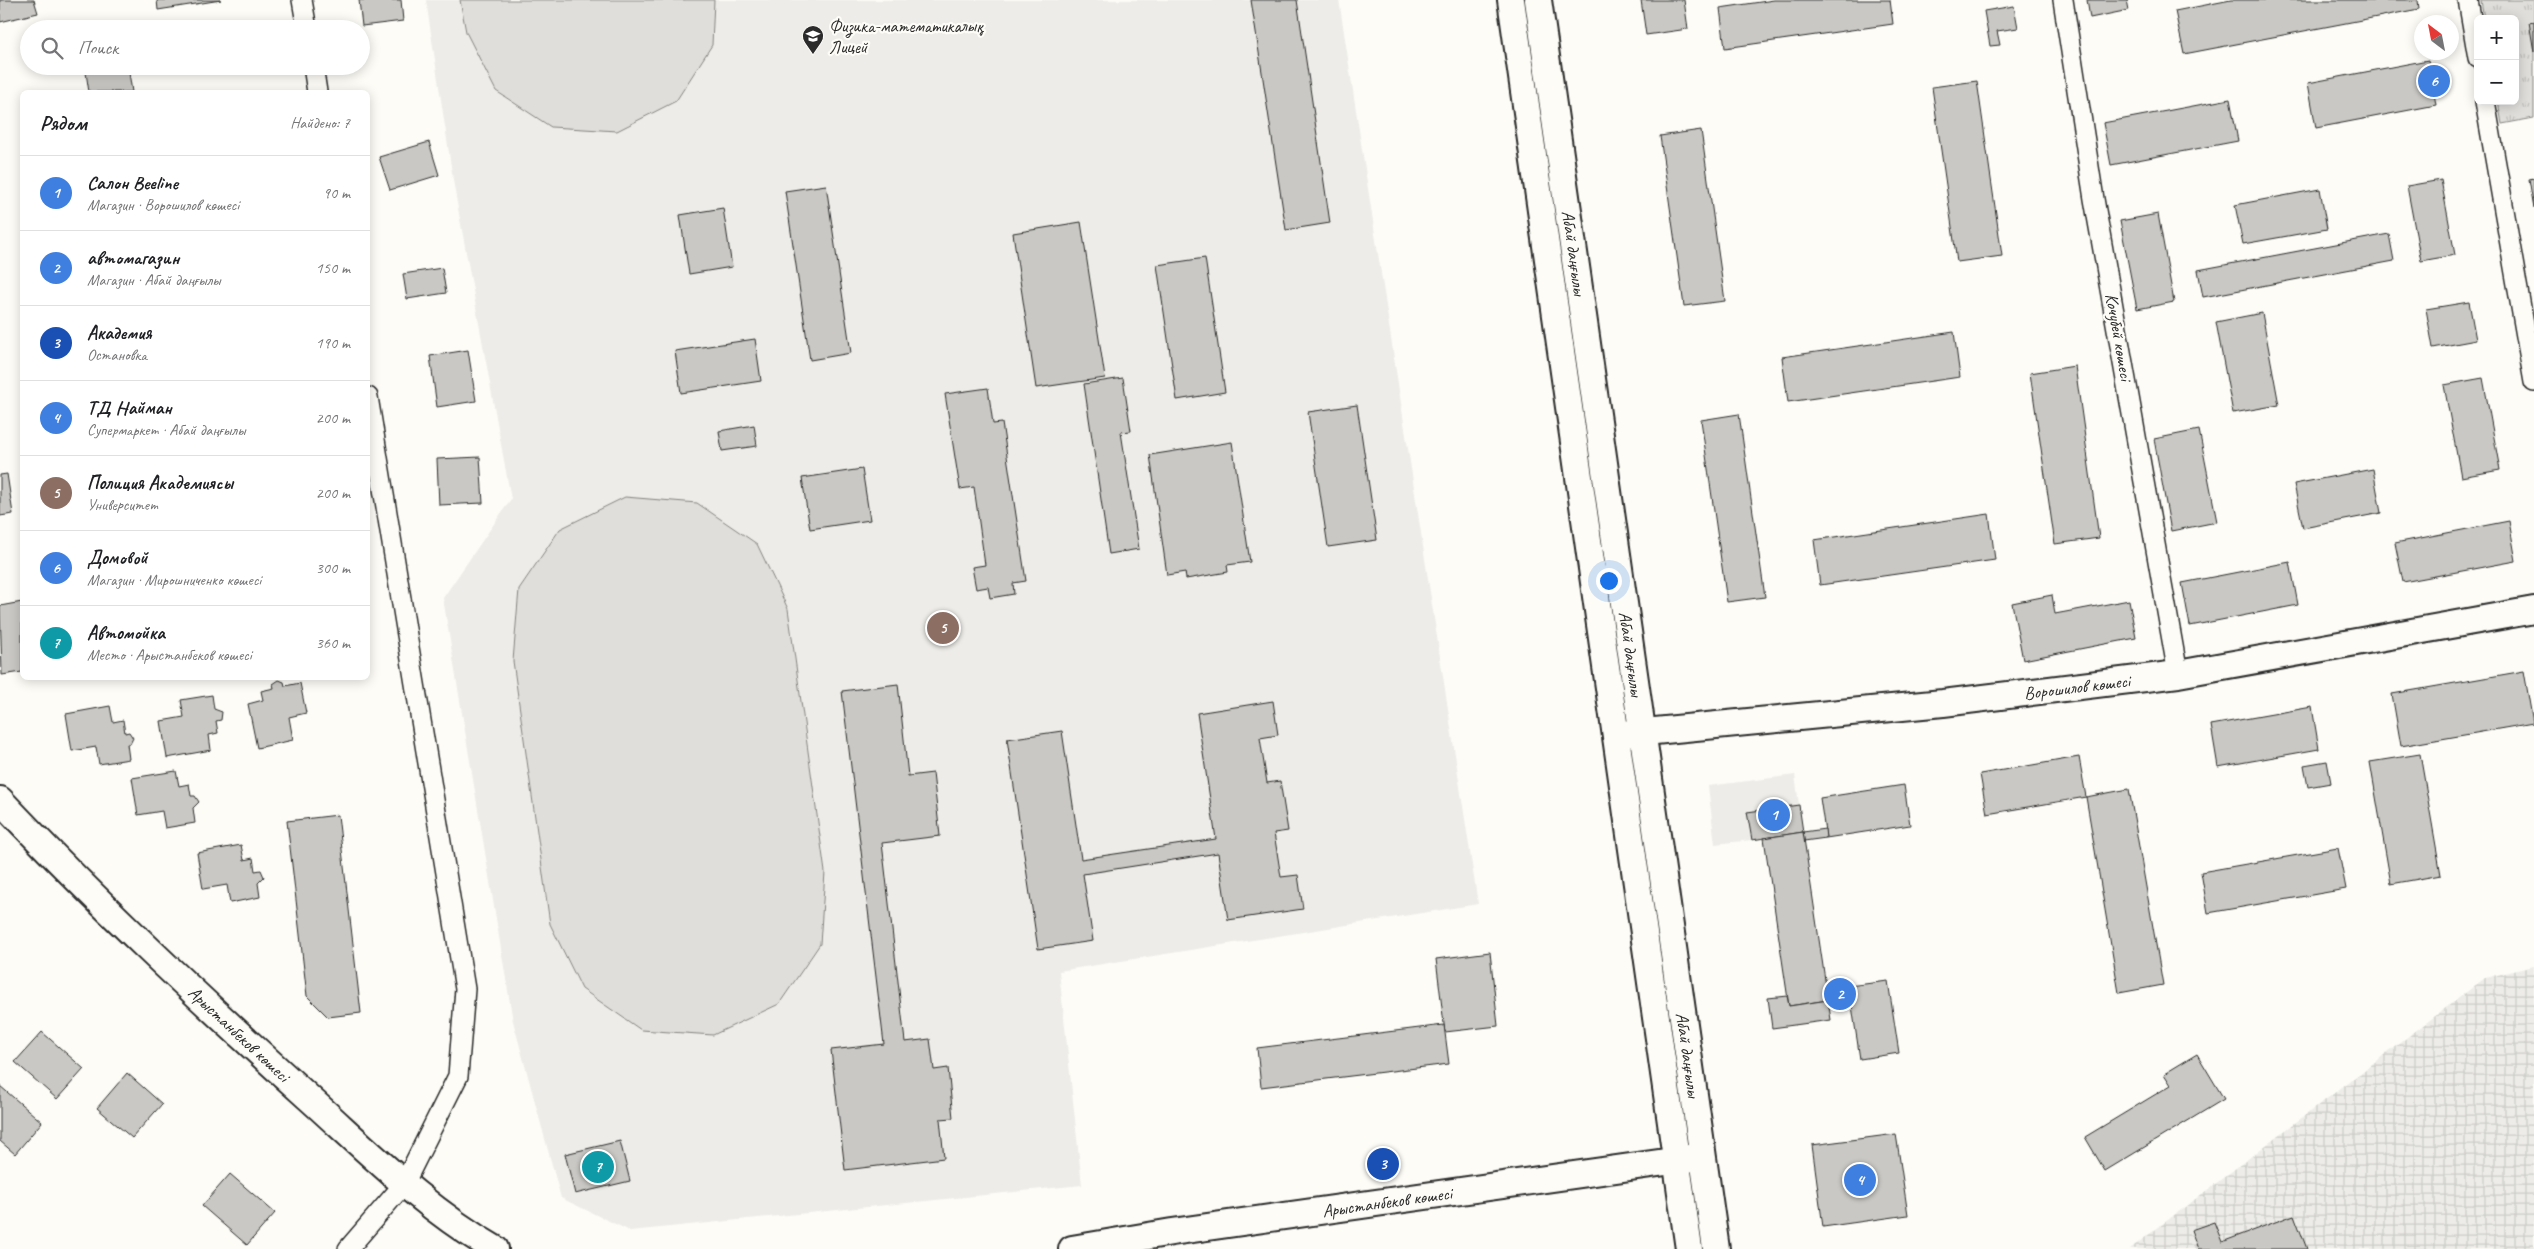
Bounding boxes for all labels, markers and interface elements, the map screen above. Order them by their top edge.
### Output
place label: Физика-математикалық Лицей [829,15,985,58]
north arrow [2414,15,2459,60]
map controls [2474,15,2519,105]
button: + [2474,15,2519,60]
search box [20,20,370,75]
school or university icon: Физика-математикалық Лицей [801,24,825,55]
icon: search [38,34,66,62]
text: Поиск [78,36,118,60]
button: − [2474,60,2519,105]
pin: 6 [2418,62,2450,100]
text: Рядом [40,110,87,136]
text: Найдено: 7 [290,113,350,133]
text: Cалон Beeline [87,171,178,195]
text: 1 [52,183,60,203]
text: 90 m [323,183,350,203]
text: Магазин · Ворошилов көшесі [87,195,239,215]
street label: Абай даңғылы [1557,209,1591,298]
text: автомагазин [87,246,179,270]
text: 2 [52,258,60,278]
text: 150 m [316,258,350,278]
text: Магазин · Абай даңғылы [87,270,221,290]
street label: Кочубей көшесі [2101,292,2138,385]
text: Академия [87,321,152,345]
text: 3 [52,333,60,353]
text: 190 m [316,333,350,353]
text: Остановка [87,345,147,365]
text: ТД Найман [87,396,172,420]
text: 4 [52,408,60,428]
text: 200 m [316,408,350,428]
text: Супермаркет · Абай даңғылы [87,420,245,440]
text: Полиция Академиясы [87,471,233,495]
text: 5 [53,483,59,503]
text: 200 m [316,483,350,503]
text: Университет [87,495,158,515]
text: Домовой [87,546,148,570]
text: 6 [52,558,60,578]
text: 300 m [316,558,350,578]
your location [1596,568,1622,594]
text: Магазин · Мирошниченко көшесі [87,570,261,590]
pin: 5 [927,609,959,647]
street label: Абай даңғылы [1614,610,1648,699]
text: Автомойка [87,621,165,645]
text: 7 [52,633,60,653]
text: 360 m [316,633,350,653]
text: Место · Арыстанбеков көшесі [87,645,252,665]
street label: Ворошилов көшесі [2023,669,2134,704]
pin: 1 [1758,796,1790,834]
pin: 2 [1824,975,1856,1013]
street label: Арыстанбеков көшесі [184,981,296,1088]
street label: Абай даңғылы [1671,1011,1705,1100]
pin: 3 [1367,1145,1399,1183]
pin: 7 [582,1148,614,1186]
pin: 4 [1844,1161,1876,1199]
street label: Арыстанбеков көшесі [1321,1182,1456,1222]

